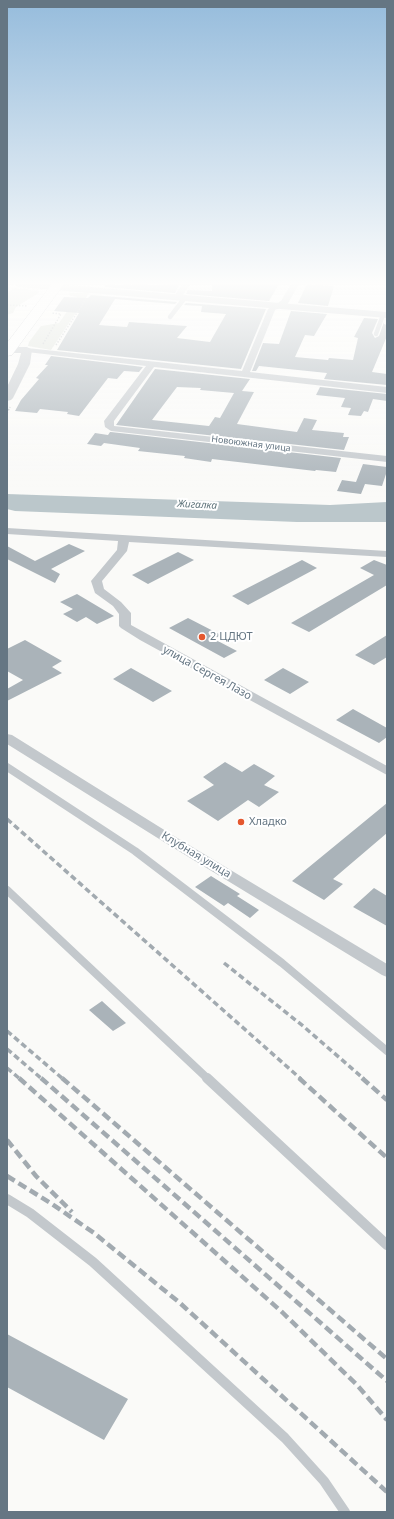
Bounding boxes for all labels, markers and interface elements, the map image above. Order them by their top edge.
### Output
street label: Новоюжная улица [211,434,291,454]
water label: Жигалка [177,498,217,512]
place label: 2 ЦДЮТ [210,630,253,644]
marker: 2 ЦДЮТ [197,632,207,642]
street label: улица Сергея Лазо [160,643,254,703]
place label: Хладко [249,815,287,829]
marker: Хладко [236,817,246,827]
street label: Клубная улица [159,829,233,881]

